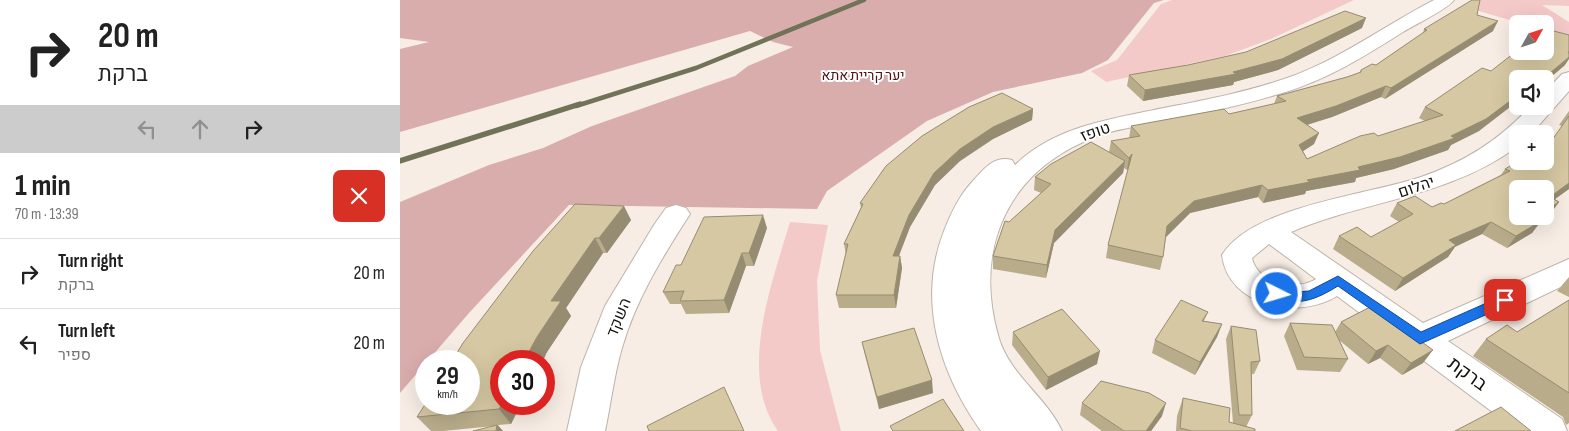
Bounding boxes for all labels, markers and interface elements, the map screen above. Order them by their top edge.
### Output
text: 20 m [98,15,159,58]
north arrow [1509,15,1554,60]
map controls [1509,15,1554,225]
icon: right [15,20,80,85]
text: ברקת [98,61,148,88]
park label: יער קריית אתא [821,67,905,84]
button: sound [1509,70,1554,115]
icon: left [133,115,161,143]
icon: ahead [186,115,214,143]
icon: right [239,115,267,143]
street label: טופז [1078,119,1113,146]
button: + [1509,125,1554,170]
text: 1 min [15,168,71,204]
button: close [333,170,385,222]
street label: יהלום [1396,172,1437,202]
button: − [1509,180,1554,225]
text: 70 m · 13:39 [15,205,79,224]
text: Turn right [58,250,123,273]
icon: right [15,260,43,288]
text: 20 m [353,262,385,285]
position arrow [1250,267,1302,319]
text: ברקת [58,276,94,295]
pin [1484,279,1526,321]
icon: arrive [1491,286,1519,314]
street label: השקד [603,295,636,340]
text: Turn left [58,320,115,343]
icon: left [15,330,43,358]
text: 20 m [353,332,385,355]
text: ספיר [58,346,91,365]
speed limit sign: 30 [490,350,555,415]
street label: ברקת [1443,352,1491,396]
text: 29 [436,361,459,392]
text: km/h [437,387,458,402]

